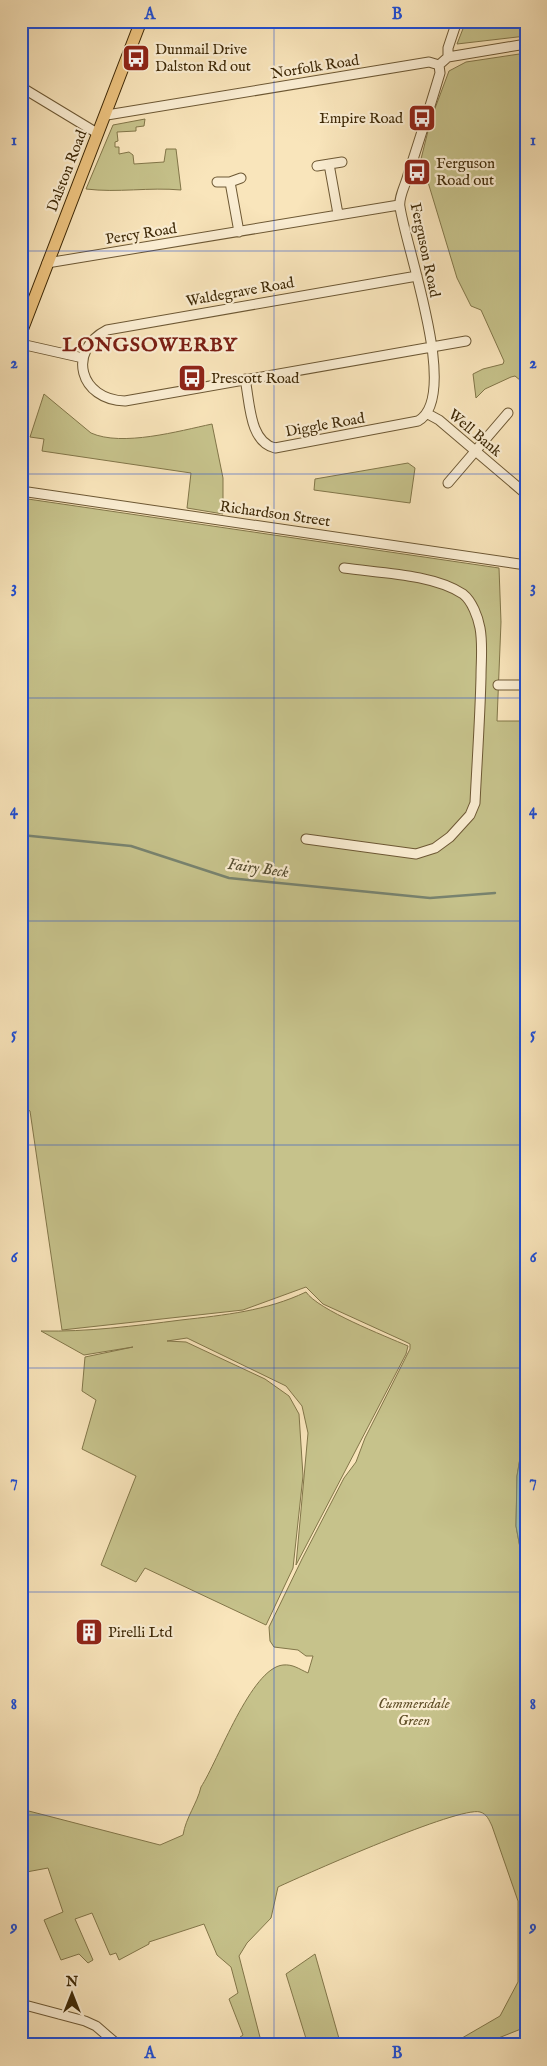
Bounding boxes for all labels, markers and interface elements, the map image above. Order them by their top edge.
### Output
text: A [144,5,157,25]
text: B [392,5,403,25]
place label: Dunmail Drive Dalston Rd out [155,40,251,76]
bus stop icon: Dunmail Drive Dalston Rd out [121,43,151,73]
street label: Norfolk Road [270,51,361,83]
bus stop icon: Empire Road [407,103,437,133]
place label: Empire Road [319,109,404,128]
street label: Dalston Road [43,126,92,215]
text: 1 [11,131,17,151]
text: 1 [530,131,536,151]
place label: Ferguson Road out [436,154,495,190]
bus stop icon: Ferguson Road out [402,157,432,187]
street label: Ferguson Road [406,201,445,300]
street label: Percy Road [104,219,179,249]
street label: Waldegrave Road [184,273,296,311]
district label: LONGSOWERBY [62,333,238,358]
text: 2 [10,354,18,374]
text: 2 [529,354,537,374]
bus stop icon: Prescott Road [177,363,207,393]
place label: Prescott Road [211,369,300,388]
street label: Well Bank [444,405,506,462]
street label: Diggle Road [284,408,367,441]
street label: Richardson Street [218,497,332,531]
text: 3 [11,578,17,598]
text: 3 [530,578,536,598]
text: 4 [10,801,19,821]
text: 4 [529,801,538,821]
water label: Fairy Beck [226,855,290,883]
text: 5 [11,1025,17,1045]
text: 5 [530,1025,536,1045]
text: 6 [11,1248,19,1268]
text: 6 [530,1248,538,1268]
text: 7 [10,1472,18,1492]
text: 7 [529,1472,537,1492]
building icon: Pirelli Ltd [74,1617,104,1647]
place label: Pirelli Ltd [108,1623,173,1642]
park label: Cummersdale Green [378,1694,450,1730]
text: 8 [11,1695,17,1715]
text: 8 [530,1695,536,1715]
text: 9 [10,1918,18,1938]
text: 9 [529,1918,537,1938]
north arrow [48,1968,98,2018]
text: N [65,1973,78,1991]
text: A [144,2044,157,2064]
text: B [392,2044,403,2064]

